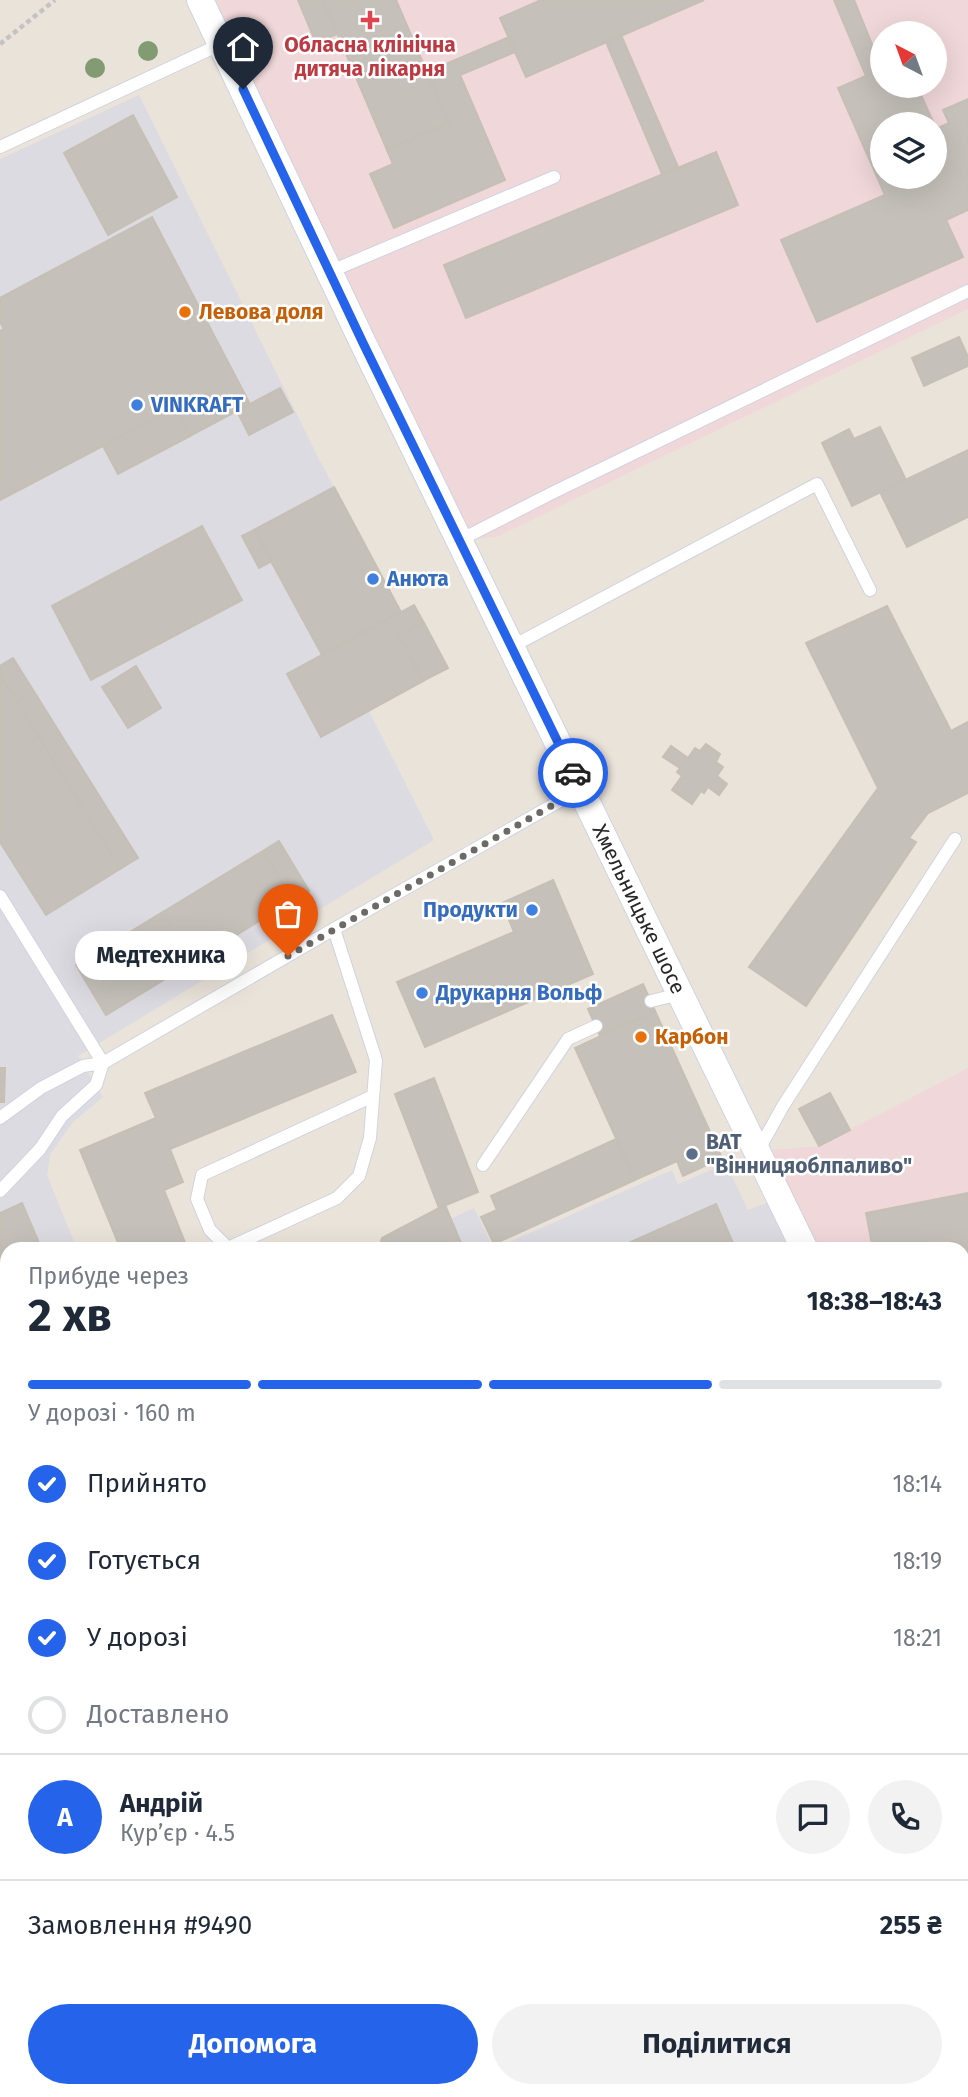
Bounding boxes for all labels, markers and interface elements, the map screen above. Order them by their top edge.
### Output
marker: Обласна клінічна дитяча лікарня [360,10,380,30]
pin [213,17,273,89]
north arrow [870,21,947,98]
map controls [870,21,947,189]
icon: home [224,28,262,66]
place label: Обласна клінічна дитяча лікарня [284,32,456,82]
button: layers [870,112,947,189]
place label: Левова доля [199,299,323,325]
marker: Левова доля [177,304,193,320]
place label: VINKRAFT [150,392,244,418]
marker: VINKRAFT [129,397,145,413]
place label: Анюта [386,566,449,592]
marker: Анюта [365,571,381,587]
courier [538,738,608,808]
icon: car [554,754,592,792]
street label: Хмельницьке шосе [587,820,691,998]
pin [258,884,318,956]
icon: bag [269,895,307,933]
place label: Продукти [423,897,518,923]
marker: Продукти [524,902,540,918]
callout: Медтехника [75,932,246,981]
text: Медтехника [96,941,226,969]
place label: Друкарня Вольф [435,980,602,1006]
marker: Друкарня Вольф [414,985,430,1001]
place label: Карбон [655,1024,729,1050]
marker: Карбон [633,1029,649,1045]
place label: ВАТ "Вінницяоблпаливо" [706,1129,912,1179]
marker: ВАТ "Вінницяоблпаливо" [684,1146,700,1162]
text: Прибуде через [28,1262,189,1290]
text: 18:38–18:43 [807,1286,942,1317]
text: 2 хв [28,1288,112,1343]
text: У дорозі · 160 m [28,1399,196,1427]
icon: check [28,1465,66,1503]
text: Прийнято [87,1468,207,1499]
text: 18:14 [893,1470,942,1498]
icon: check [28,1542,66,1580]
text: Готується [87,1545,201,1576]
text: 18:19 [893,1547,942,1575]
icon: check [28,1619,66,1657]
text: У дорозі [87,1622,188,1653]
text: 18:21 [893,1624,942,1652]
text: Доставлено [87,1699,229,1730]
button: chat [776,1780,850,1854]
button: phone [868,1780,942,1854]
text: Андрій [120,1788,203,1819]
text: А [57,1802,73,1833]
text: Кур’єр · 4.5 [120,1819,235,1847]
text: Замовлення #9490 [28,1910,252,1941]
text: 255 ₴ [880,1910,942,1941]
button: Допомога [28,2004,478,2084]
button: Поділитися [492,2004,942,2084]

